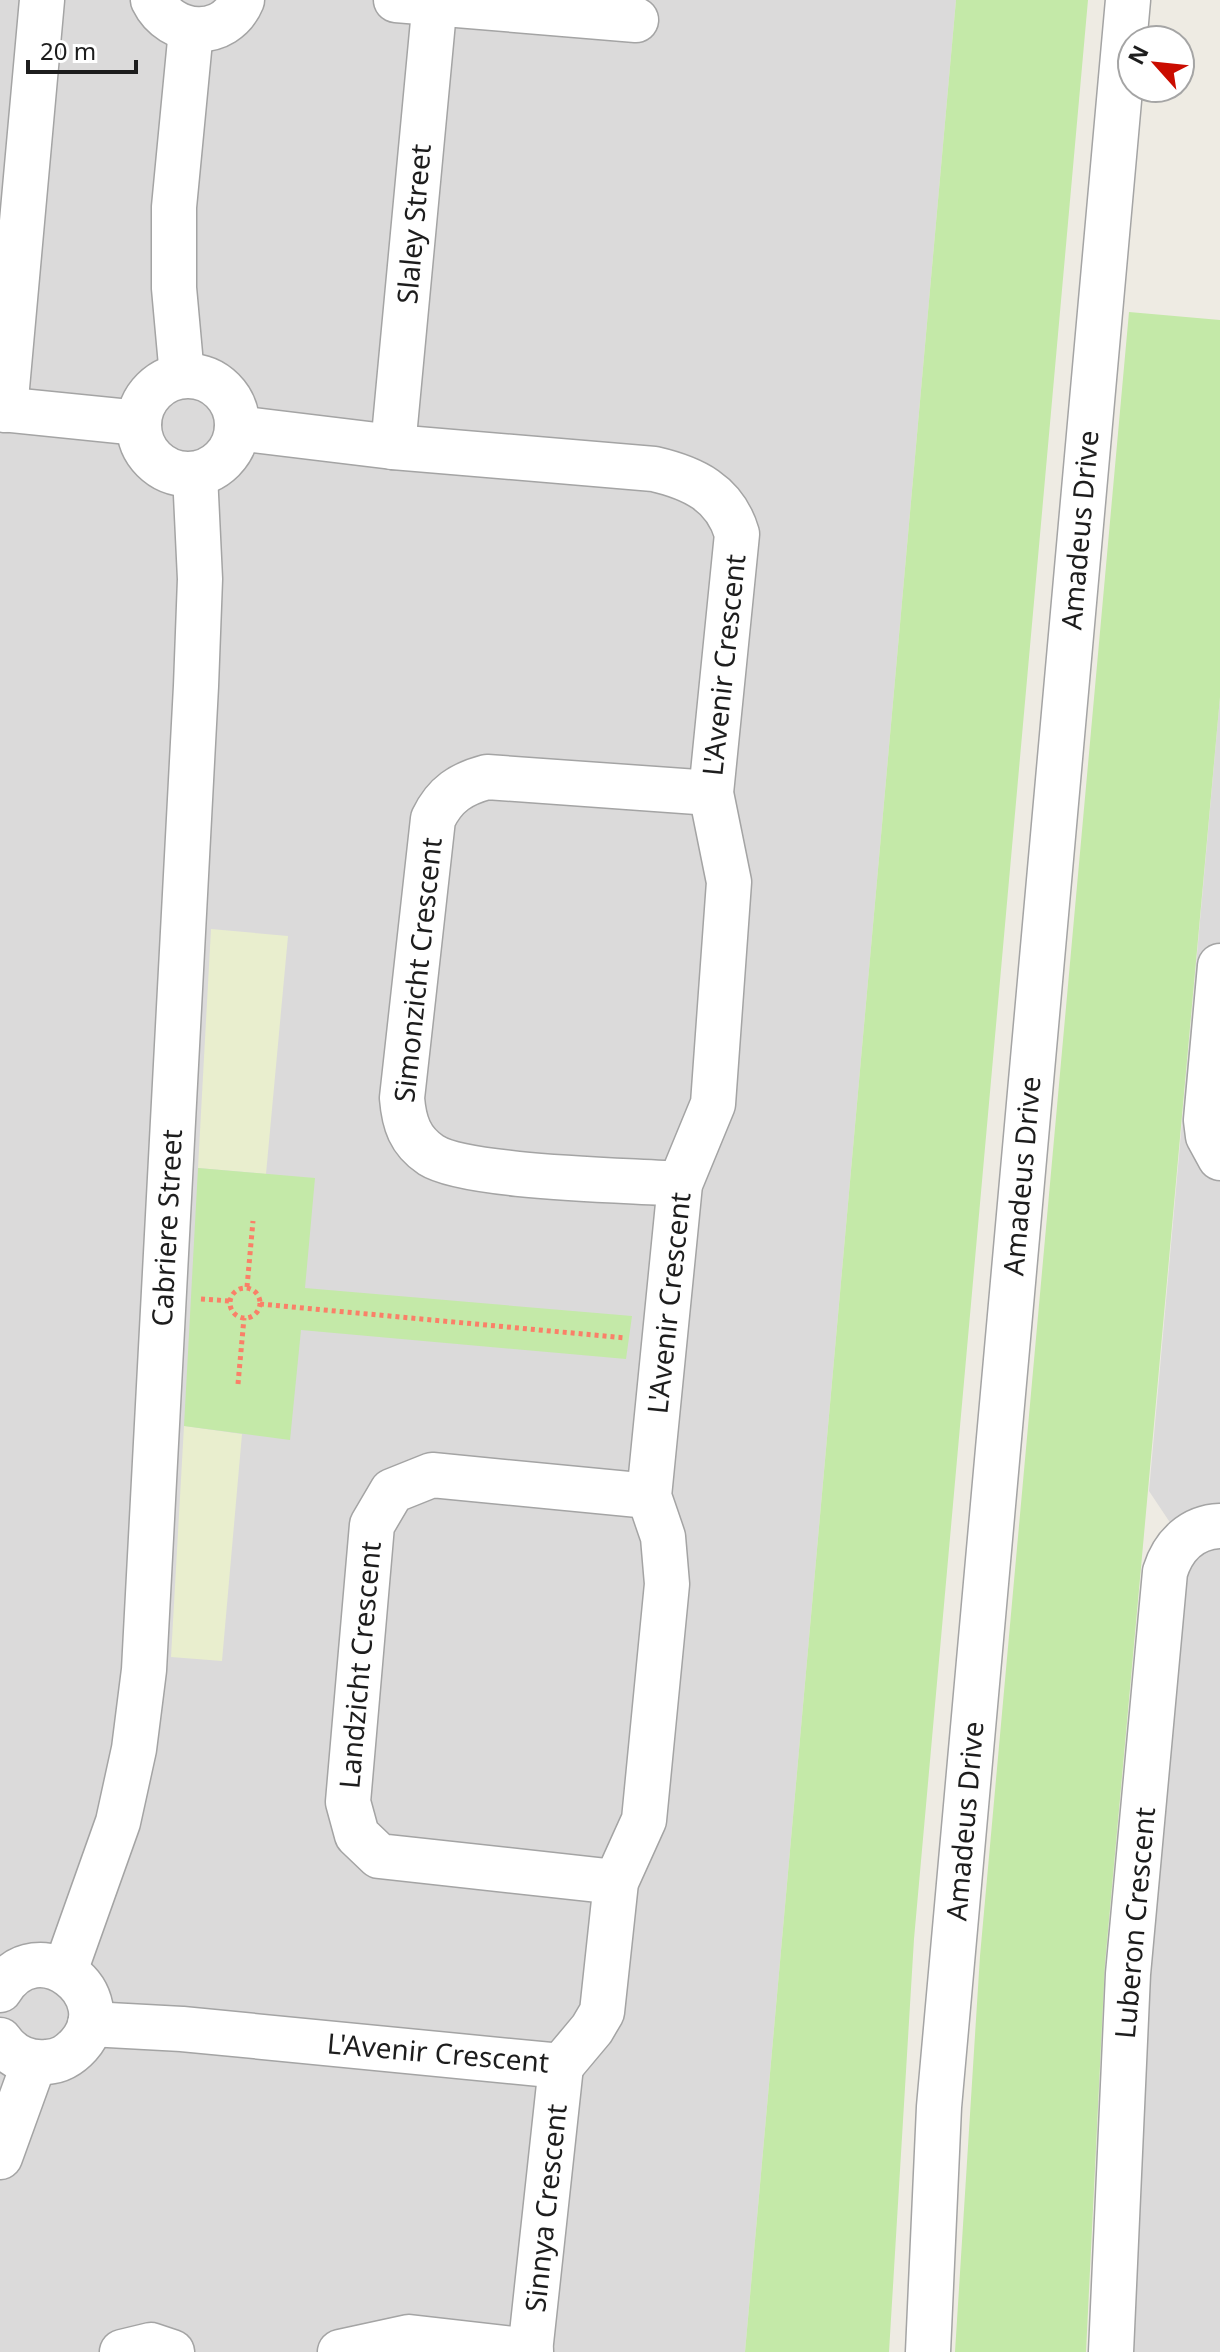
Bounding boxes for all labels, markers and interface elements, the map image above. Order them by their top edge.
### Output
scale bar [28,24,136,74]
north arrow [1116,24,1196,104]
text: 20 m [40,34,96,67]
text: N [1120,40,1155,69]
street label: Slaley Street [387,142,439,306]
street label: Amadeus Drive [1051,429,1107,631]
street label: L'Avenir Crescent [692,552,754,778]
street label: Simonzicht Crescent [384,836,450,1104]
street label: Amadeus Drive [993,1075,1049,1277]
street label: Cabriere Street [142,1128,190,1328]
street label: L'Avenir Crescent [637,1190,699,1416]
street label: Landzicht Crescent [329,1540,389,1790]
street label: Amadeus Drive [936,1720,992,1922]
street label: Luberon Crescent [1105,1806,1163,2040]
street label: L'Avenir Crescent [326,2023,551,2081]
street label: Sinnya Crescent [515,2102,575,2314]

